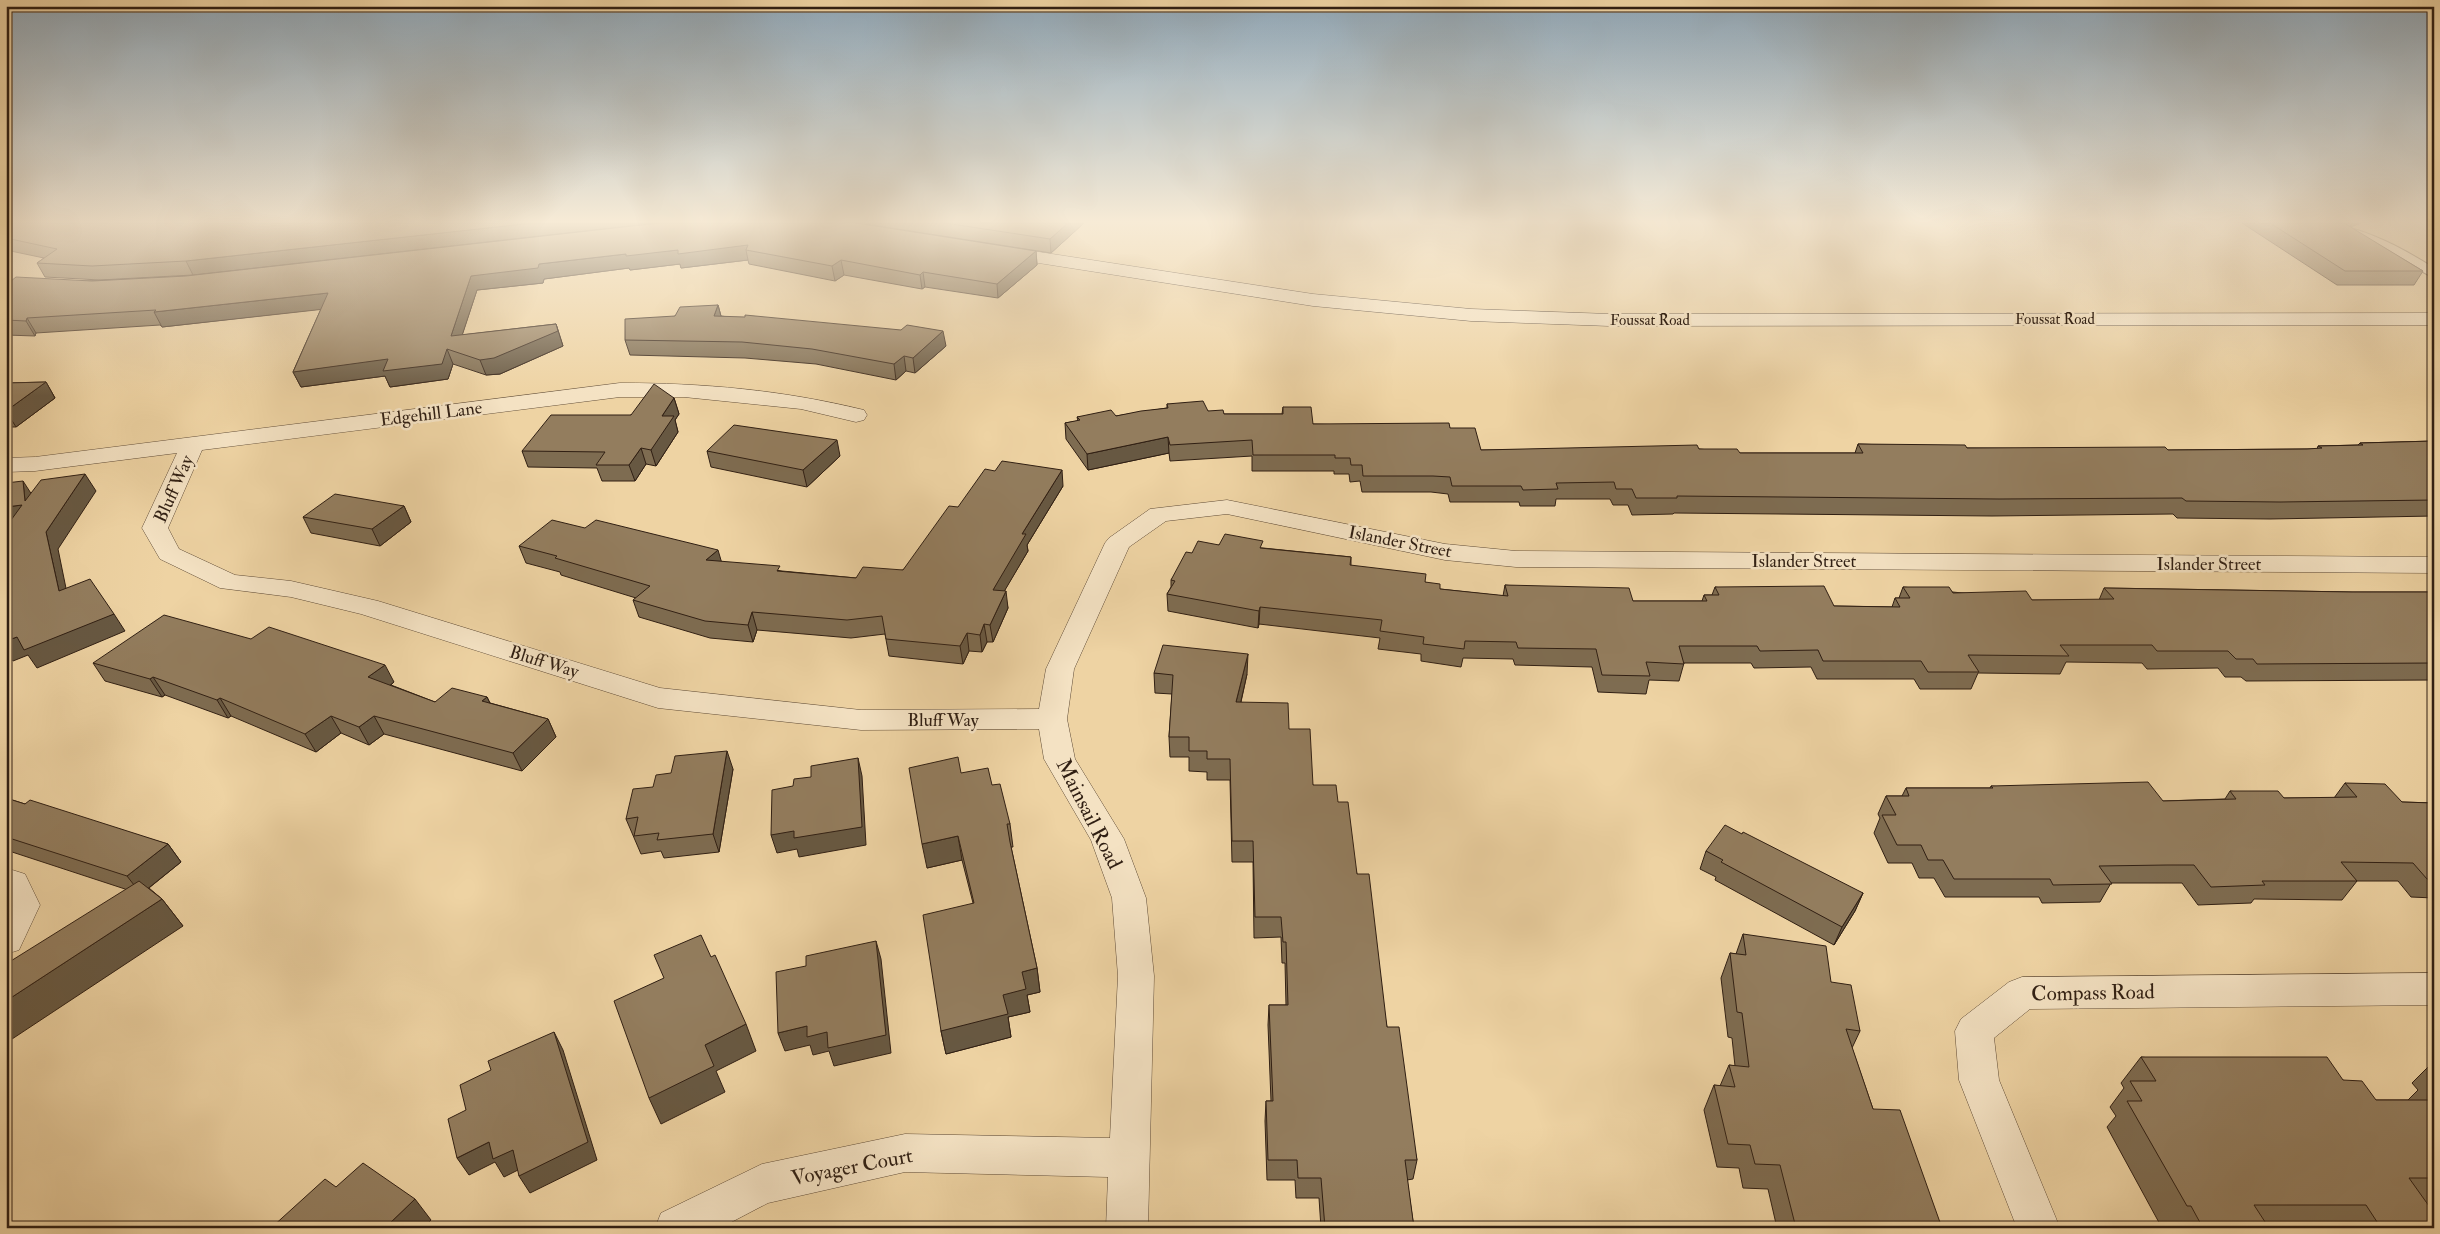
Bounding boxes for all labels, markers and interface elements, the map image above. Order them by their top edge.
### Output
street label: Foussat Road [2015,310,2096,329]
street label: Foussat Road [1610,311,1691,330]
street label: Edgehill Lane [379,396,484,432]
street label: Bluff Way [149,451,199,526]
street label: Islander Street [1346,521,1454,563]
street label: Islander Street [1752,550,1857,573]
street label: Islander Street [2157,553,2262,576]
street label: Bluff Way [506,641,583,684]
street label: Bluff Way [907,709,980,732]
street label: Mainsail Road [1050,754,1129,874]
street label: Compass Road [2031,978,2156,1008]
street label: Voyager Court [789,1142,915,1192]

